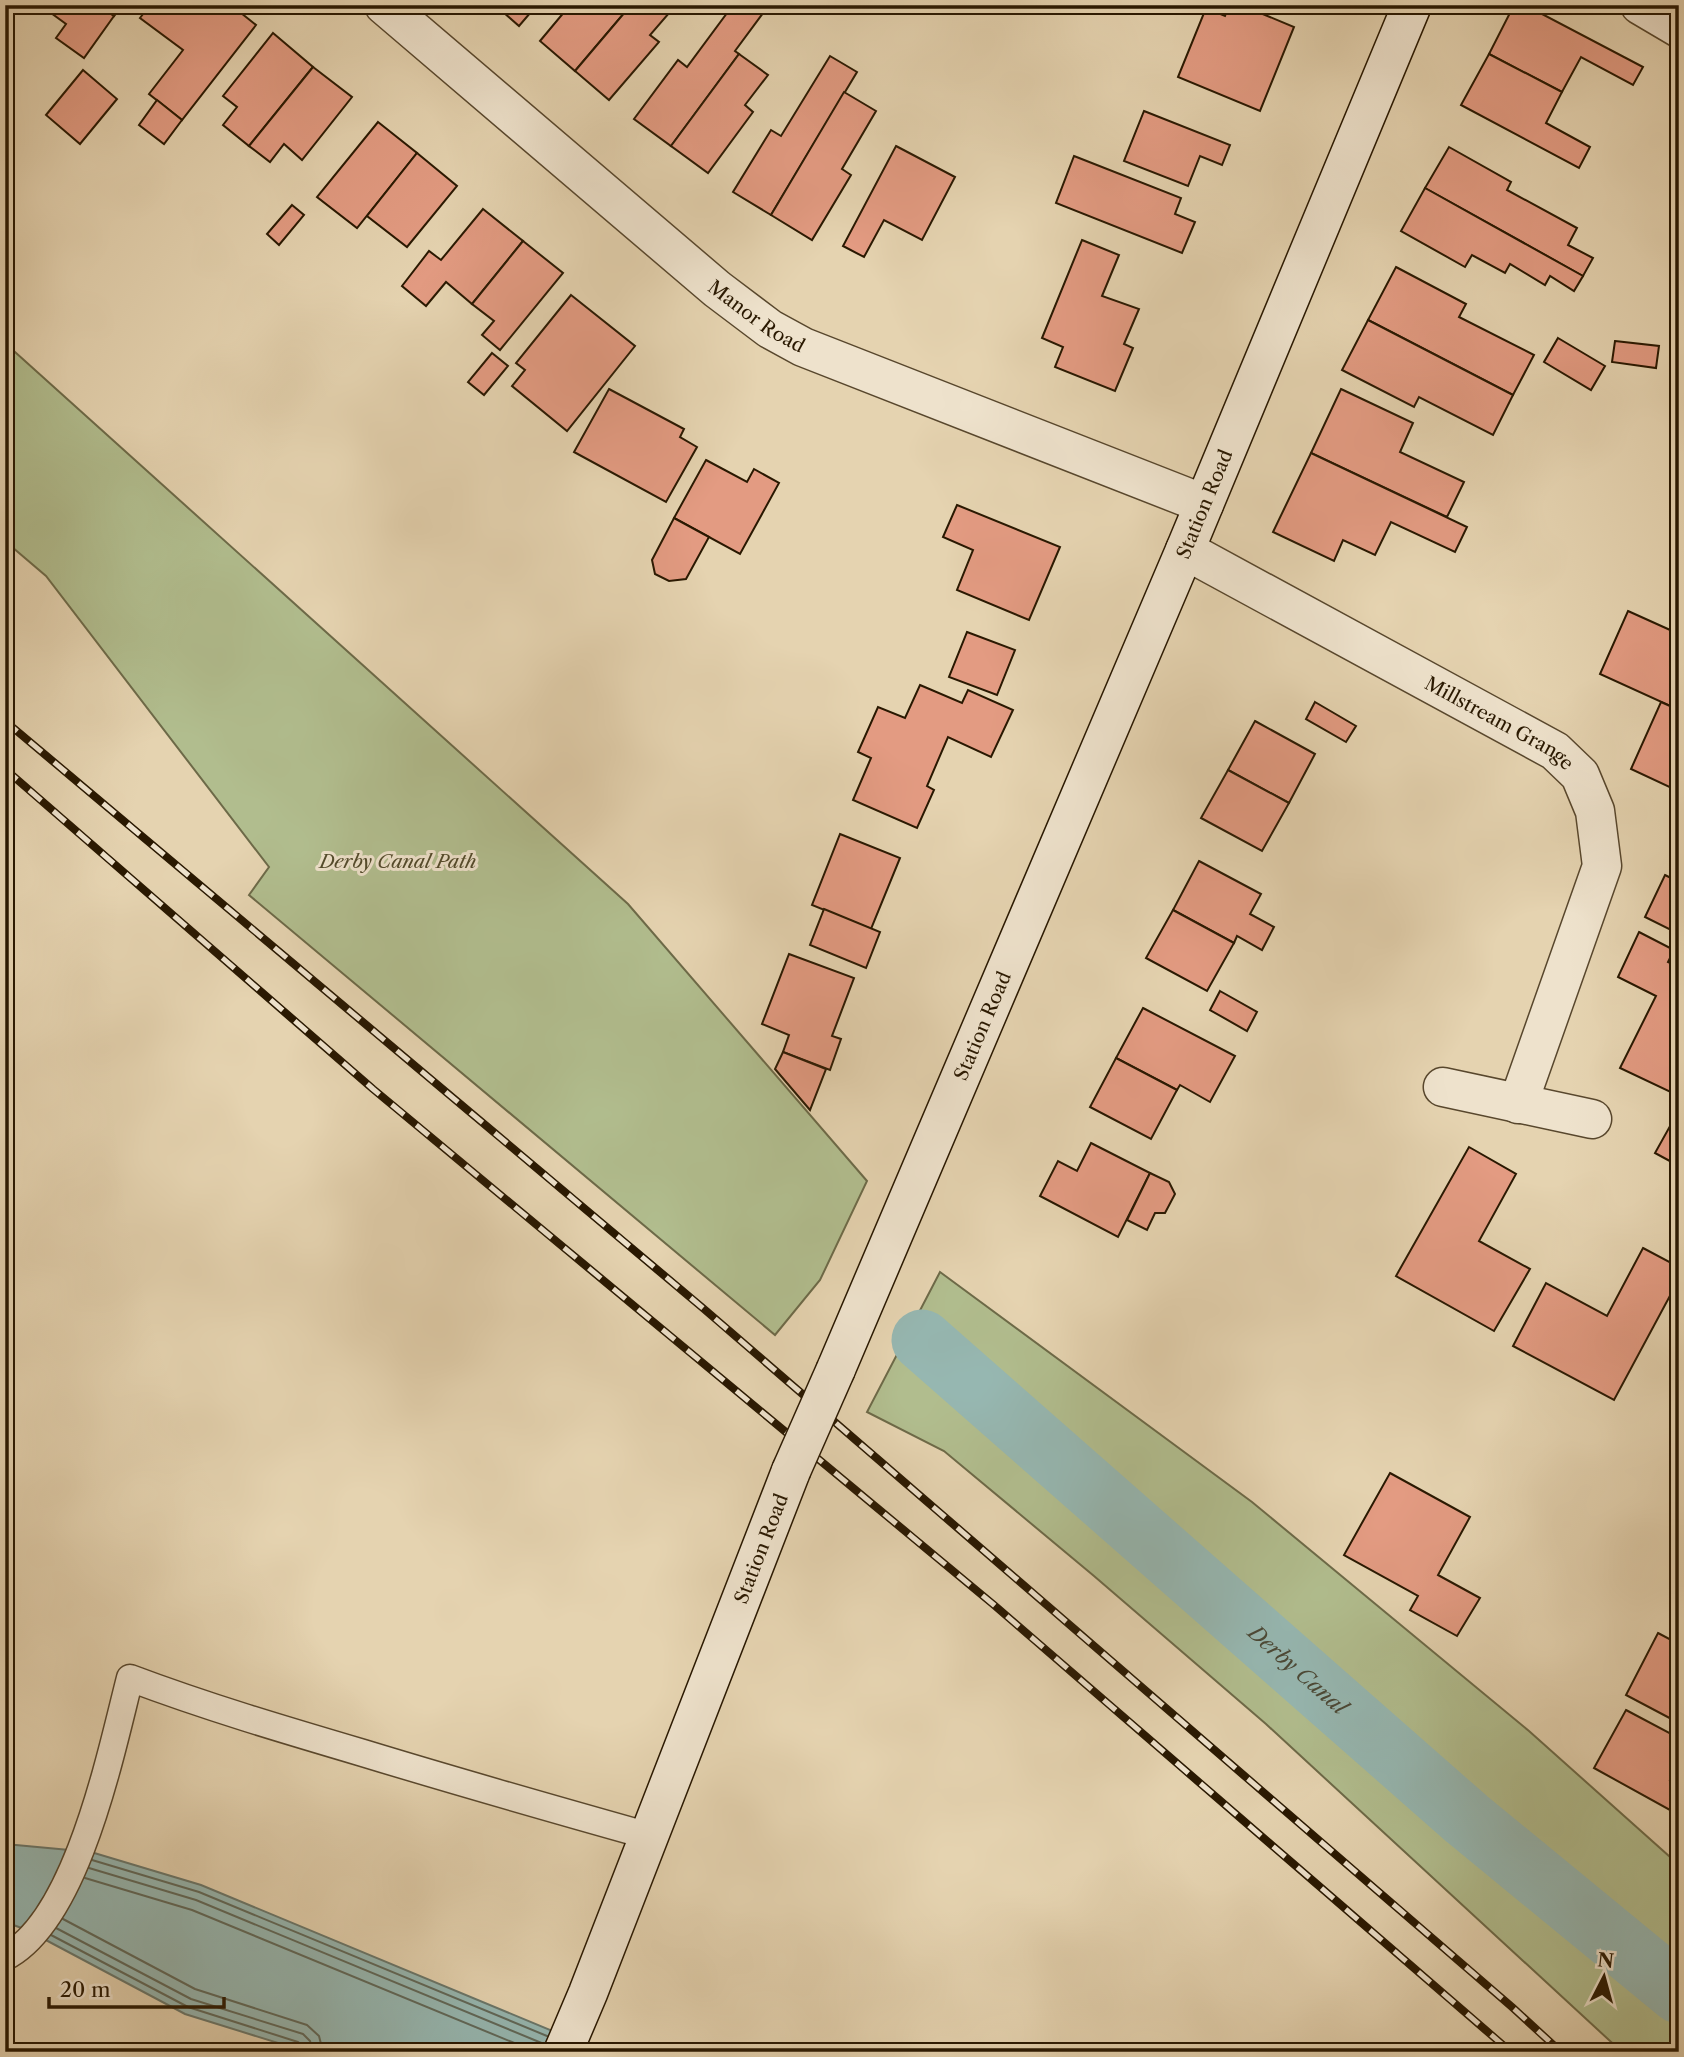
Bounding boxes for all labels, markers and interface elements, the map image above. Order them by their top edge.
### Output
street label: Manor Road [704,275,809,358]
street label: Station Road [1172,446,1238,562]
street label: Millstream Grange [1421,672,1578,775]
park label: Derby Canal Path [318,850,477,873]
street label: Station Road [949,968,1016,1084]
street label: Station Road [730,1490,793,1607]
water label: Derby Canal [1242,1618,1354,1721]
north arrow [1568,1941,1638,2011]
text: N [1596,1948,1615,1973]
scale bar [49,1966,224,2010]
text: 20 m [60,1977,111,2002]

